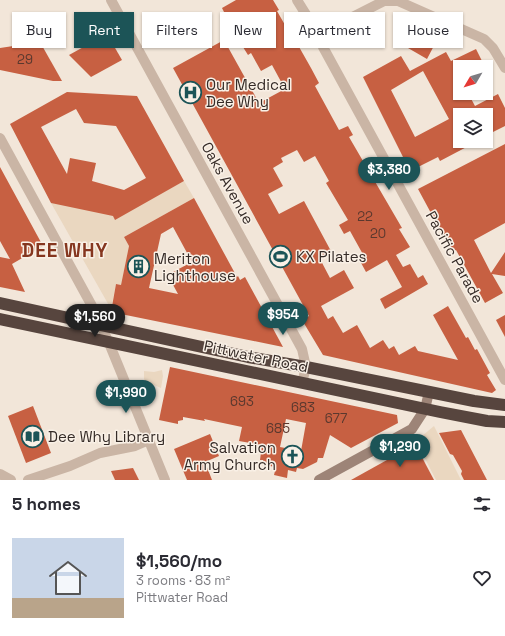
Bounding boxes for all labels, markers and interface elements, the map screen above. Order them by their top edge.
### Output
chip: Buy [12,12,66,48]
chip: Rent [74,12,134,48]
chip: Filters [142,12,212,48]
chip: New [220,12,276,48]
chip: Apartment [284,12,385,48]
chip: House [393,12,463,48]
house number: 29 [17,51,33,68]
north arrow [453,60,493,100]
map controls [453,60,493,148]
place label: Our Medical Dee Why [206,75,291,111]
hospital icon: Our Medical Dee Why [178,80,204,106]
button: layers [453,108,493,148]
street label: Oaks Avenue [198,139,258,228]
pin: $3,380 [356,157,422,191]
text: $3,380 [367,161,411,178]
house number: 22 [357,208,373,225]
street label: Pacific Parade [422,208,488,307]
house number: 20 [370,225,386,242]
district label: DEE WHY [22,238,108,263]
sports icon: KX Pilates [267,243,293,269]
place label: KX Pilates [296,247,367,266]
place label: Meriton Lighthouse [154,249,236,285]
building icon: Meriton Lighthouse [126,254,152,280]
pin: $954 [259,302,307,336]
pin: $1,560 [62,304,128,338]
text: $954 [267,306,299,323]
text: $1,560 [74,308,116,325]
street label: Pittwater Road [202,336,310,376]
pin: $1,990 [93,380,159,414]
text: $1,990 [105,384,147,401]
house number: 693 [230,393,254,410]
house number: 683 [291,399,315,416]
house number: 677 [325,410,347,427]
house number: 685 [266,420,290,437]
library icon: Dee Why Library [19,423,45,449]
place label: Dee Why Library [48,427,165,446]
pin: $1,290 [367,434,433,468]
place label: Salvation Army Church [184,438,276,474]
text: $1,290 [379,438,421,455]
church icon: Salvation Army Church [279,443,305,469]
text: 5 homes [12,493,81,515]
icon: filters [471,493,493,515]
text: $1,560/mo [136,550,222,572]
icon: home [44,554,92,602]
icon: heart [471,567,493,589]
text: 3 rooms · 83 m² [136,572,230,589]
text: Pittwater Road [136,589,228,606]

